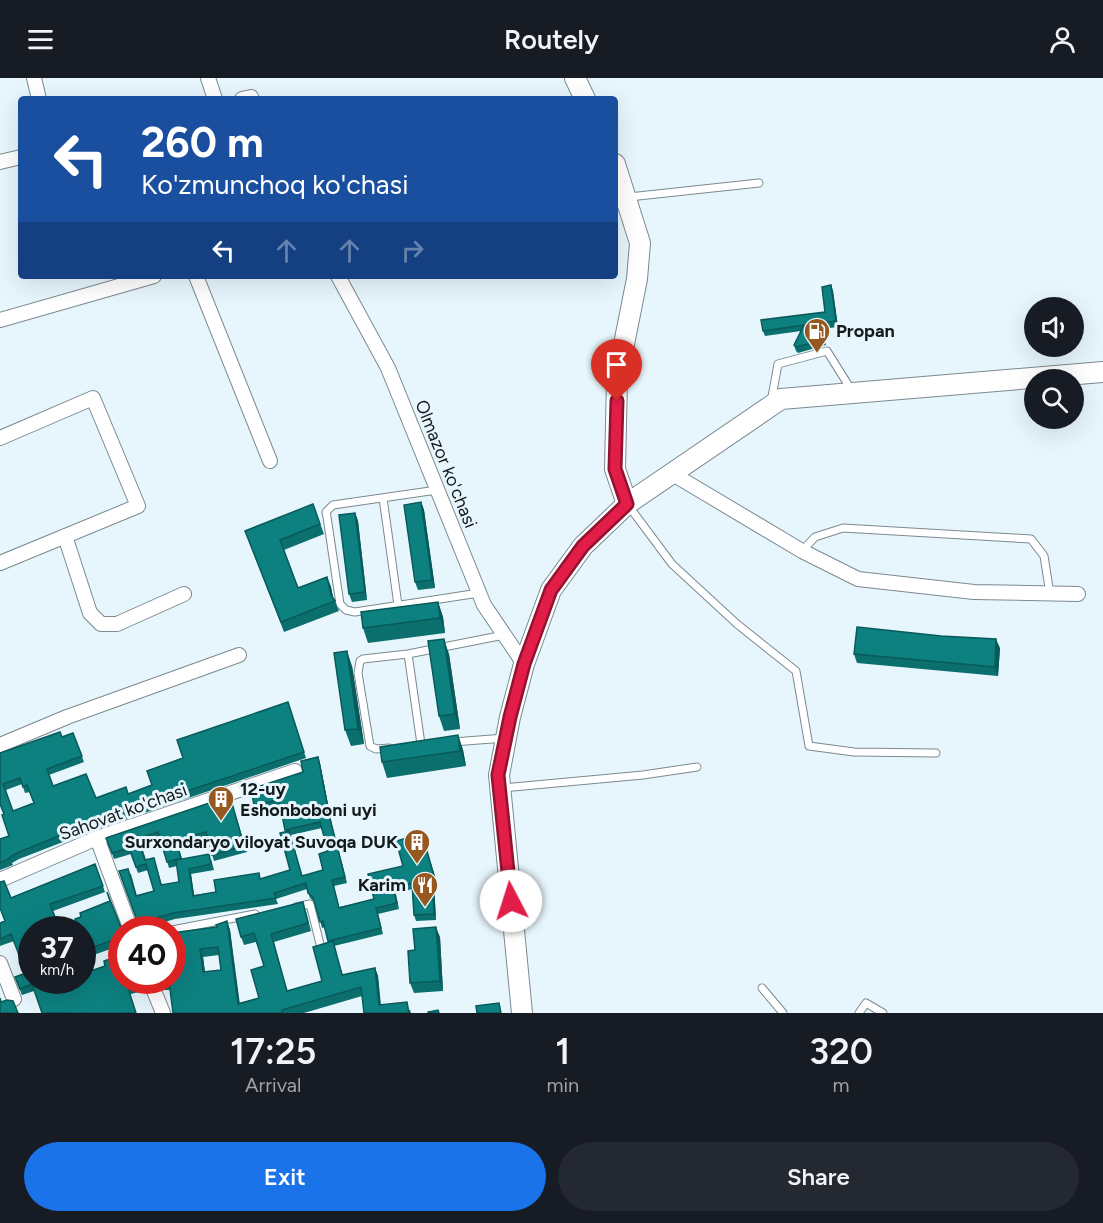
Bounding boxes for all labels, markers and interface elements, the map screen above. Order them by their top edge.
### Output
icon: menu [24,23,57,56]
text: Routely [504,23,599,56]
icon: person [1046,23,1079,56]
text: 260 m [141,117,264,168]
icon: left [42,120,120,198]
text: Ko'zmunchoq ko'chasi [141,168,408,201]
icon: left [207,234,240,267]
icon: ahead [270,234,303,267]
icon: ahead [333,234,366,267]
icon: right [396,234,429,267]
map controls [1024,297,1084,429]
button: sound [1024,297,1084,357]
fuel station icon: Propan [802,316,832,354]
place label: Propan [836,320,895,342]
pin [591,339,642,401]
icon: arrive [600,348,633,381]
button: search [1024,369,1084,429]
street label: Olmazor ko'chasi [410,397,482,531]
place label: 12-uy Eshonboboni uyi [240,778,377,821]
street label: Sahovat ko'chasi [56,779,190,845]
building icon: 12-uy Eshonboboni uyi [206,784,236,822]
building icon: Surxondaryo viloyat Suvoqa DUK [402,827,432,865]
place label: Surxondaryo viloyat Suvoqa DUK [125,831,398,853]
position arrow [479,869,543,933]
restaurant icon: Karim [410,870,440,908]
place label: Karim [358,874,406,896]
speed limit sign: 40 [108,916,186,994]
text: 37 [40,929,74,966]
text: km/h [40,961,74,979]
text: 17:25 [230,1030,316,1073]
text: 1 [555,1030,570,1073]
text: 320 [809,1030,873,1073]
text: Arrival [245,1073,301,1097]
text: min [546,1073,579,1097]
text: m [833,1073,850,1097]
button: Exit [24,1142,546,1211]
button: Share [558,1142,1079,1211]

